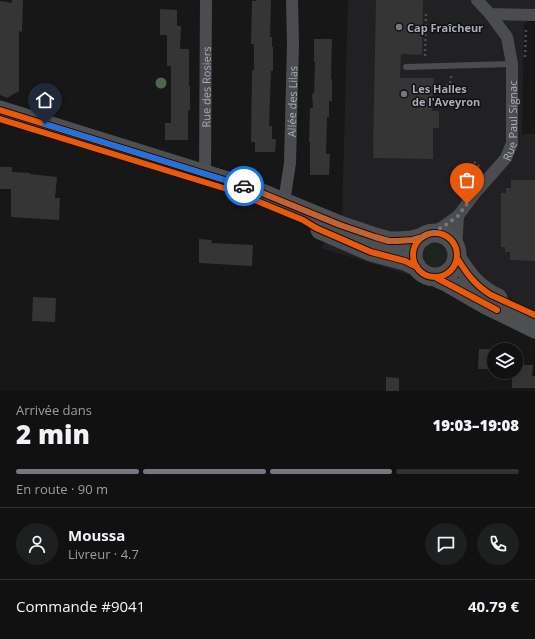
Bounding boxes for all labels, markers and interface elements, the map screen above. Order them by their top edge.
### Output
place label: Cap Fraîcheur [407,20,483,35]
marker: Cap Fraîcheur [394,22,404,32]
street label: Rue des Rosiers [198,46,213,128]
street label: Allée des Lilas [283,66,300,137]
street label: Rue Paul Signac [498,80,520,163]
place label: Les Halles de l'Aveyron [412,81,480,109]
pin [28,83,62,124]
icon: home [34,89,56,111]
marker: Les Halles de l'Aveyron [399,89,409,99]
pin [450,163,484,204]
courier [224,166,264,206]
icon: bag [456,169,478,191]
icon: car [233,175,255,197]
map controls [487,343,523,379]
button: layers [487,343,523,379]
text: Arrivée dans [16,401,92,419]
text: 19:03–19:08 [433,415,519,435]
text: 2 min [16,416,90,452]
text: En route · 90 m [16,480,108,498]
button: person [16,523,58,565]
button: chat [425,523,467,565]
button: phone [477,523,519,565]
text: Moussa [68,525,125,545]
text: Livreur · 4.7 [68,545,139,563]
text: Commande #9041 [16,596,145,616]
text: 40.79 € [468,596,519,616]

